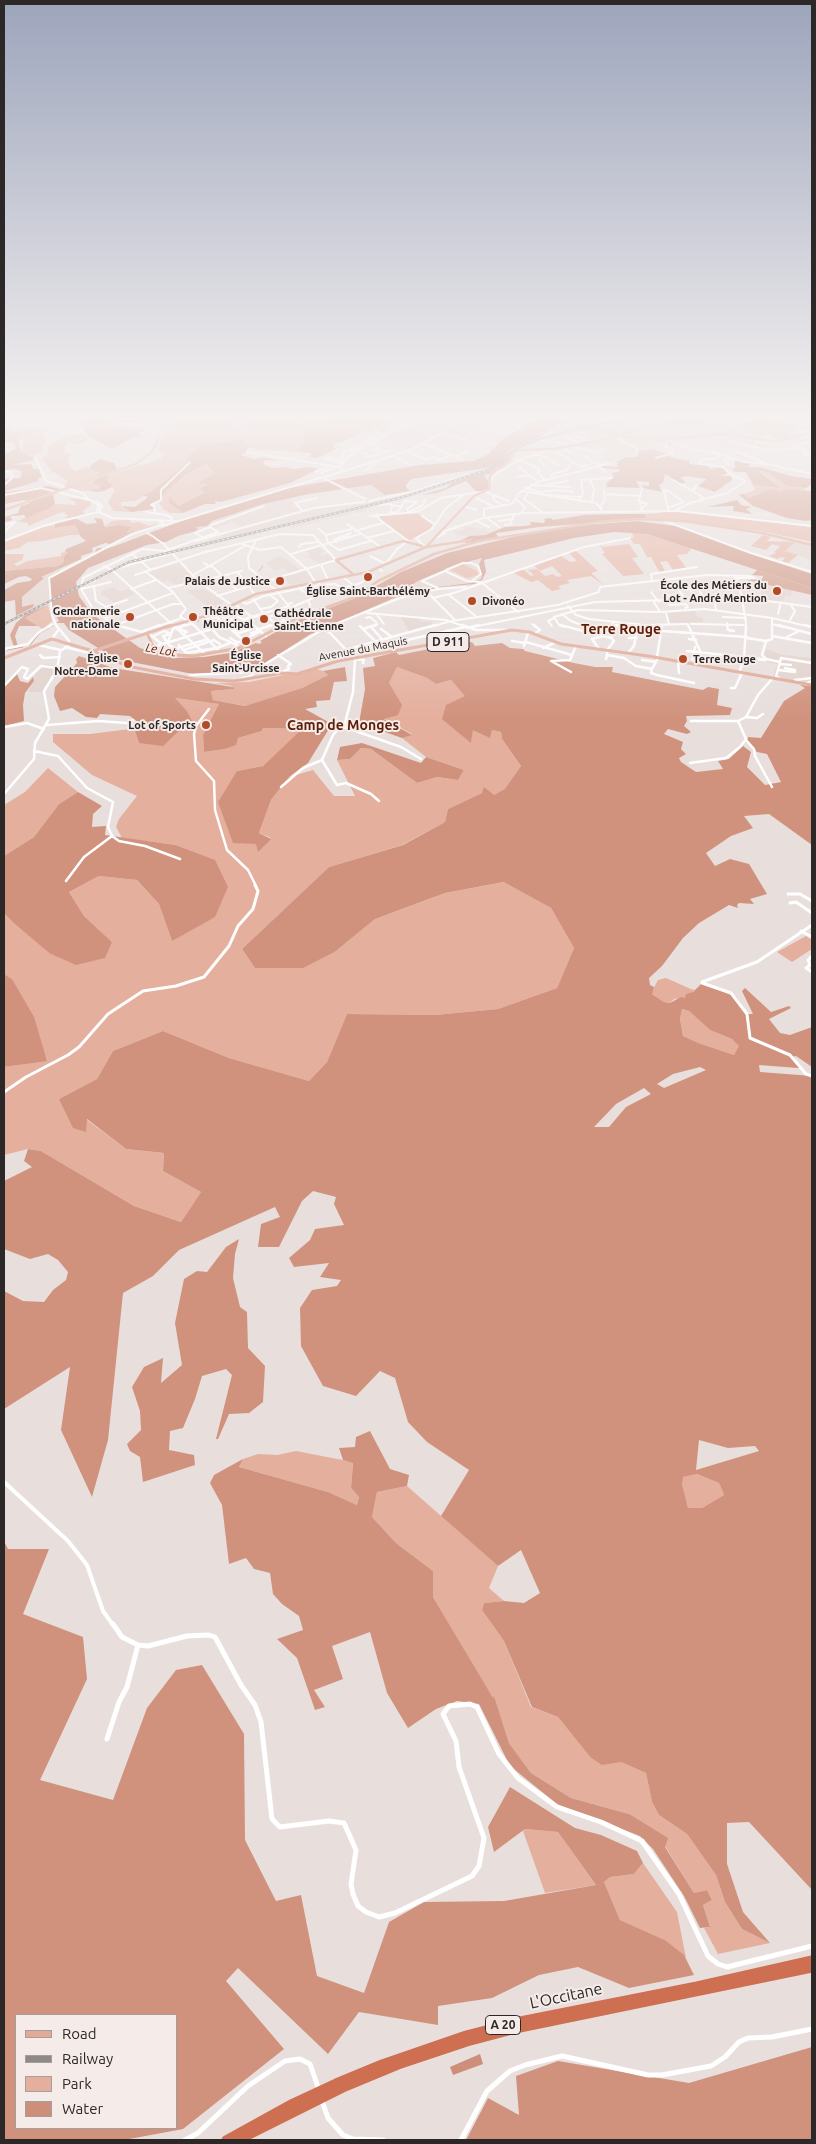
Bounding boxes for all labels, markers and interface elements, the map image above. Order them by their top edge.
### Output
marker: Église Saint-Barthélémy [362,571,374,583]
place label: Palais de Justice [185,574,270,588]
marker: Palais de Justice [274,575,286,587]
place label: École des Métiers du Lot - André Mention [660,578,767,604]
place label: Église Saint-Barthélémy [306,584,430,598]
marker: École des Métiers du Lot - André Mention [771,585,783,597]
place label: Divonéo [482,594,525,608]
marker: Divonéo [466,595,478,607]
place label: Gendarmerie nationale [53,604,120,630]
place label: Théâtre Municipal [203,604,253,630]
place label: Cathédrale Saint-Etienne [274,606,344,632]
marker: Gendarmerie nationale [124,611,136,623]
marker: Théâtre Municipal [187,611,199,623]
marker: Cathédrale Saint-Etienne [258,613,270,625]
district label: Terre Rouge [581,621,661,637]
road number: D 911 [427,632,469,652]
street label: Avenue du Maquis [317,634,409,664]
marker: Église Saint-Urcisse [240,635,252,647]
water label: Le Lot [145,640,177,660]
place label: Église Saint-Urcisse [212,648,280,674]
place label: Église Notre-Dame [54,651,118,677]
place label: Terre Rouge [693,652,756,666]
marker: Terre Rouge [677,653,689,665]
marker: Église Notre-Dame [122,658,134,670]
district label: Camp de Monges [287,717,399,733]
place label: Lot of Sports [128,718,196,732]
marker: Lot of Sports [200,719,212,731]
street label: L'Occitane [528,1979,604,2013]
legend [15,2014,178,2129]
road number: A 20 [486,2016,520,2034]
text: Road [62,2025,97,2042]
text: Railway [62,2050,113,2067]
text: Park [62,2075,92,2092]
text: Water [62,2100,103,2117]

